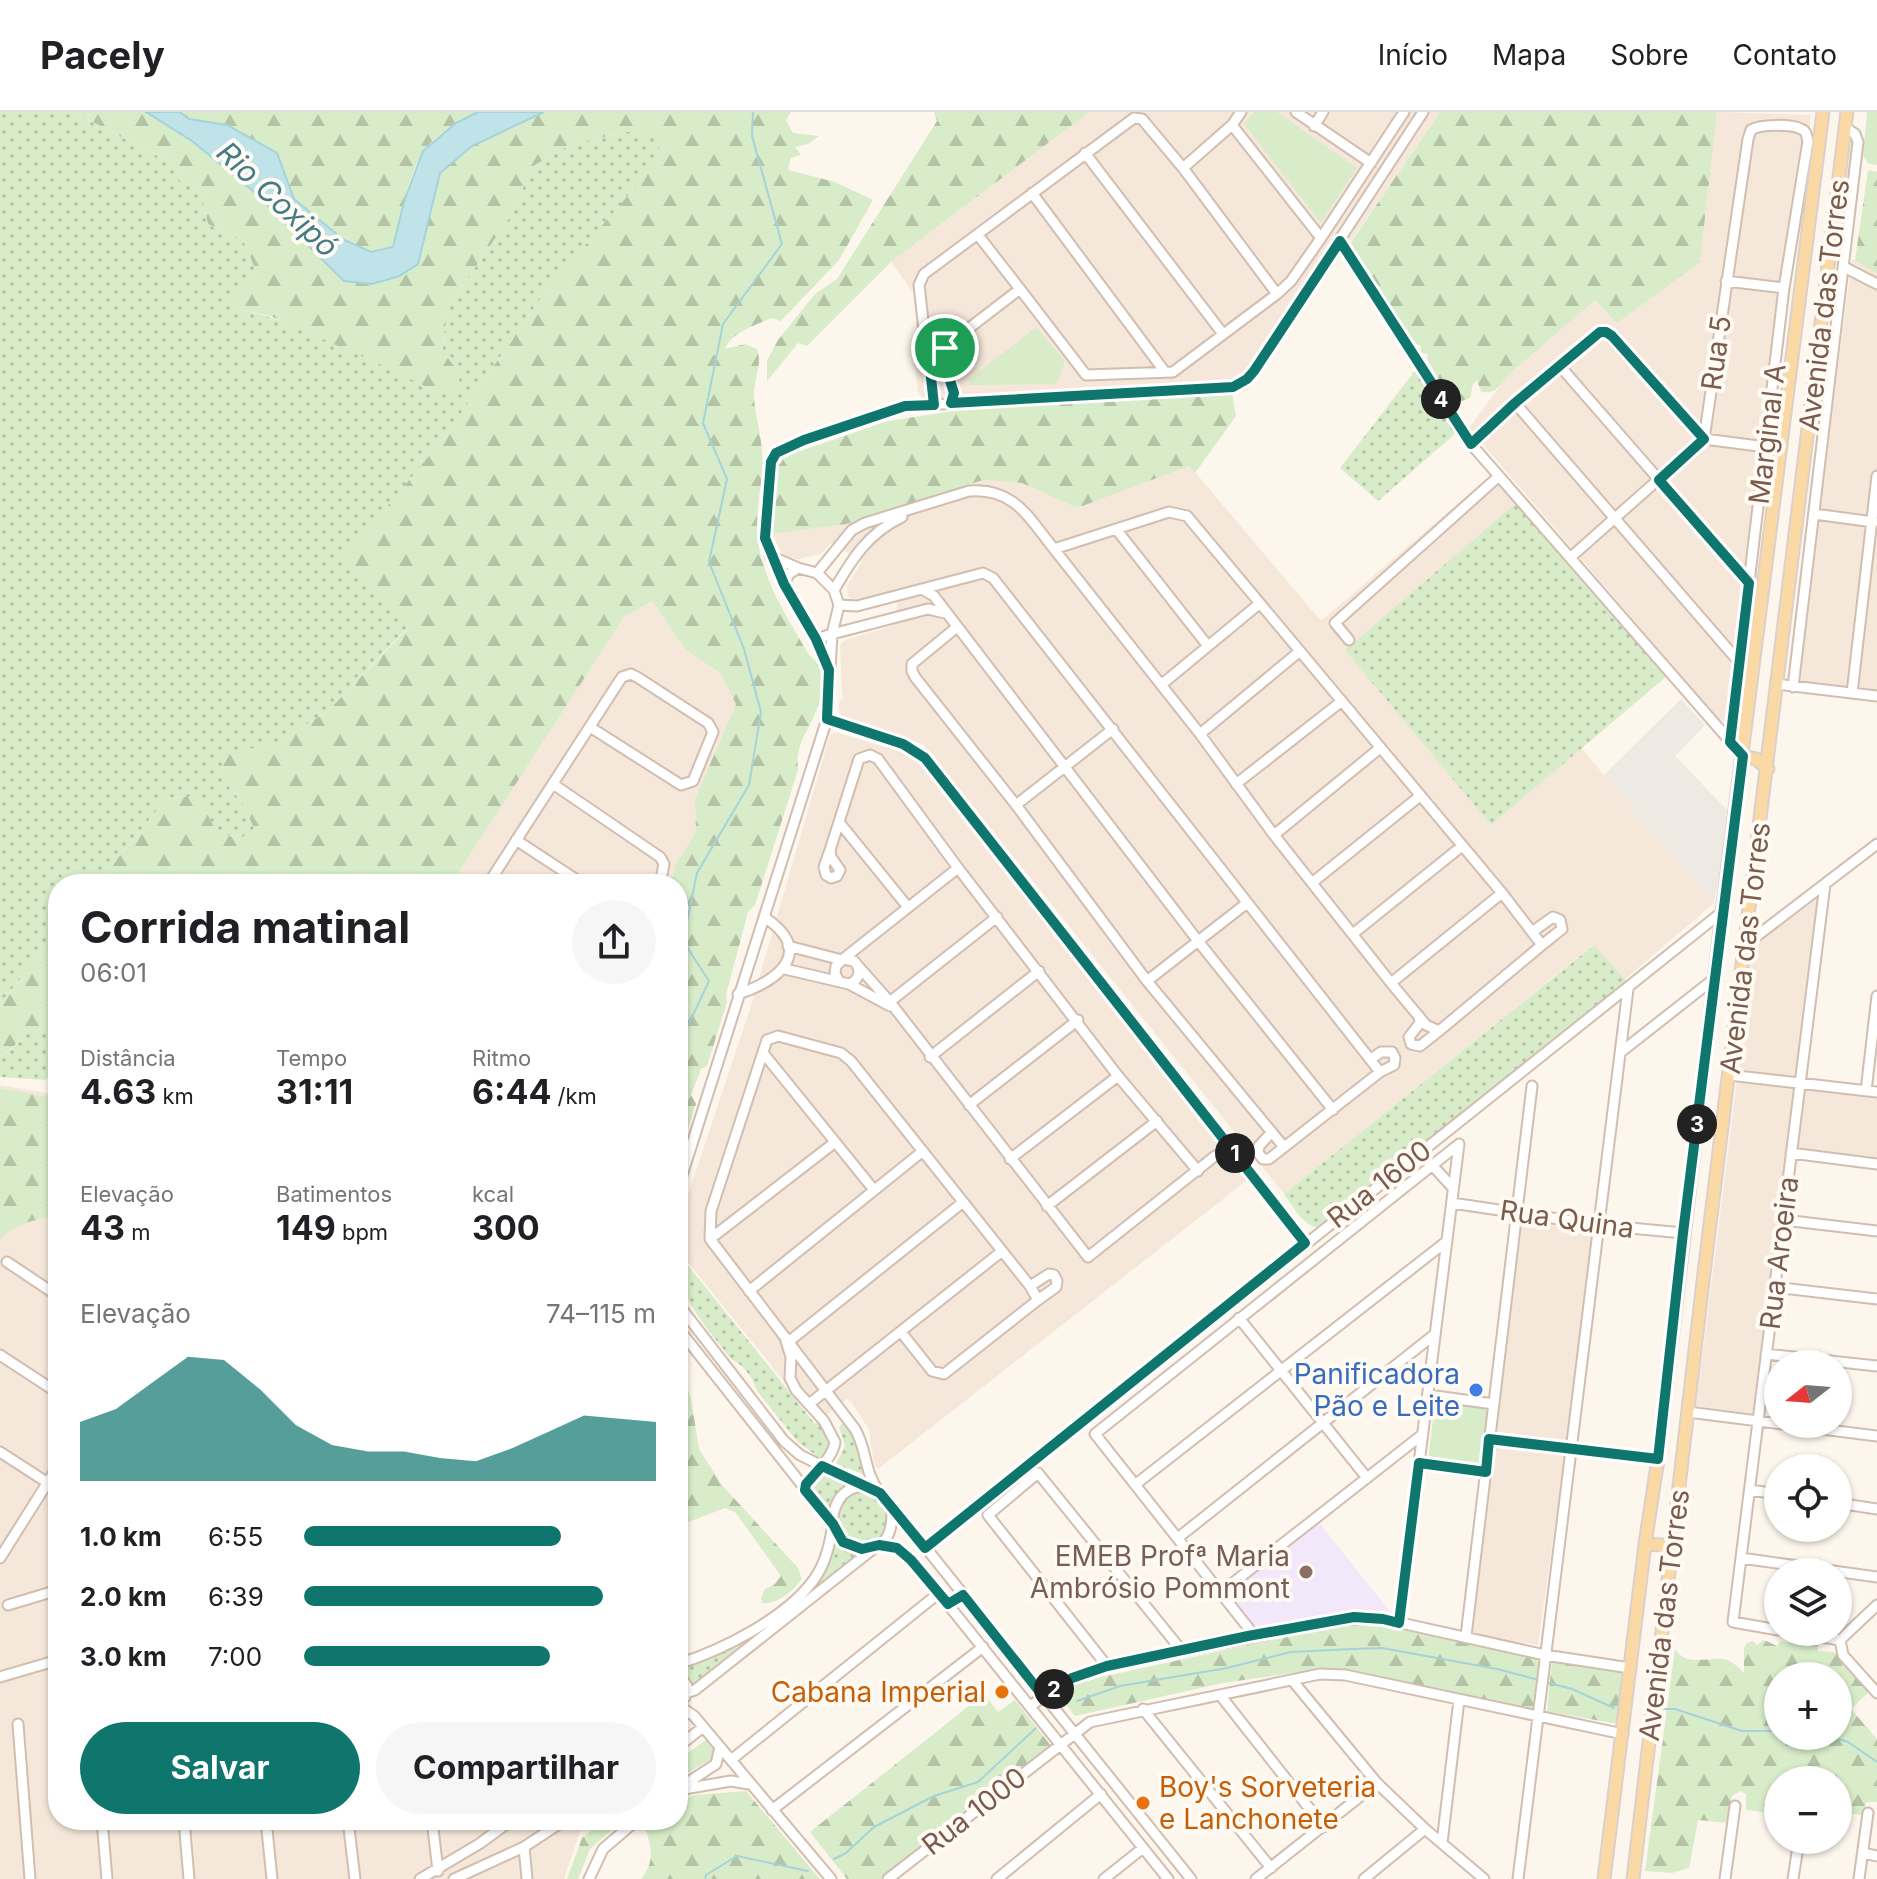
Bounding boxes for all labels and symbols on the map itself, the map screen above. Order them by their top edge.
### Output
water label: Rio Coxipó [210,134,346,264]
street label: Avenida das Torres [1792,177,1856,433]
street label: Rua 5 [1694,313,1738,393]
pin [911,314,979,382]
street label: Marginal A [1742,362,1792,506]
pin: 4 [1421,379,1461,419]
street label: Avenida das Torres [1713,820,1777,1076]
pin: 3 [1677,1104,1717,1144]
pin: 1 [1215,1133,1255,1173]
street label: Rua 1600 [1320,1133,1438,1235]
street label: Rua Aroeira [1753,1175,1805,1331]
street label: Rua Quina [1498,1193,1636,1245]
north arrow [1764,1350,1852,1438]
place label: Panificadora Pão e Leite [1294,1357,1460,1423]
marker: Panificadora Pão e Leite [1467,1381,1485,1399]
street label: Avenida das Torres [1632,1487,1696,1743]
place label: EMEB Profª Maria Ambrósio Pommont [1030,1539,1290,1605]
marker: EMEB Profª Maria Ambrósio Pommont [1297,1563,1315,1581]
pin: 2 [1034,1669,1074,1709]
place label: Cabana Imperial [771,1675,986,1709]
marker: Cabana Imperial [993,1683,1011,1701]
street label: Rua 1000 [915,1760,1033,1862]
place label: Boy's Sorveteria e Lanchonete [1159,1770,1376,1836]
marker: Boy's Sorveteria e Lanchonete [1134,1794,1152,1812]

